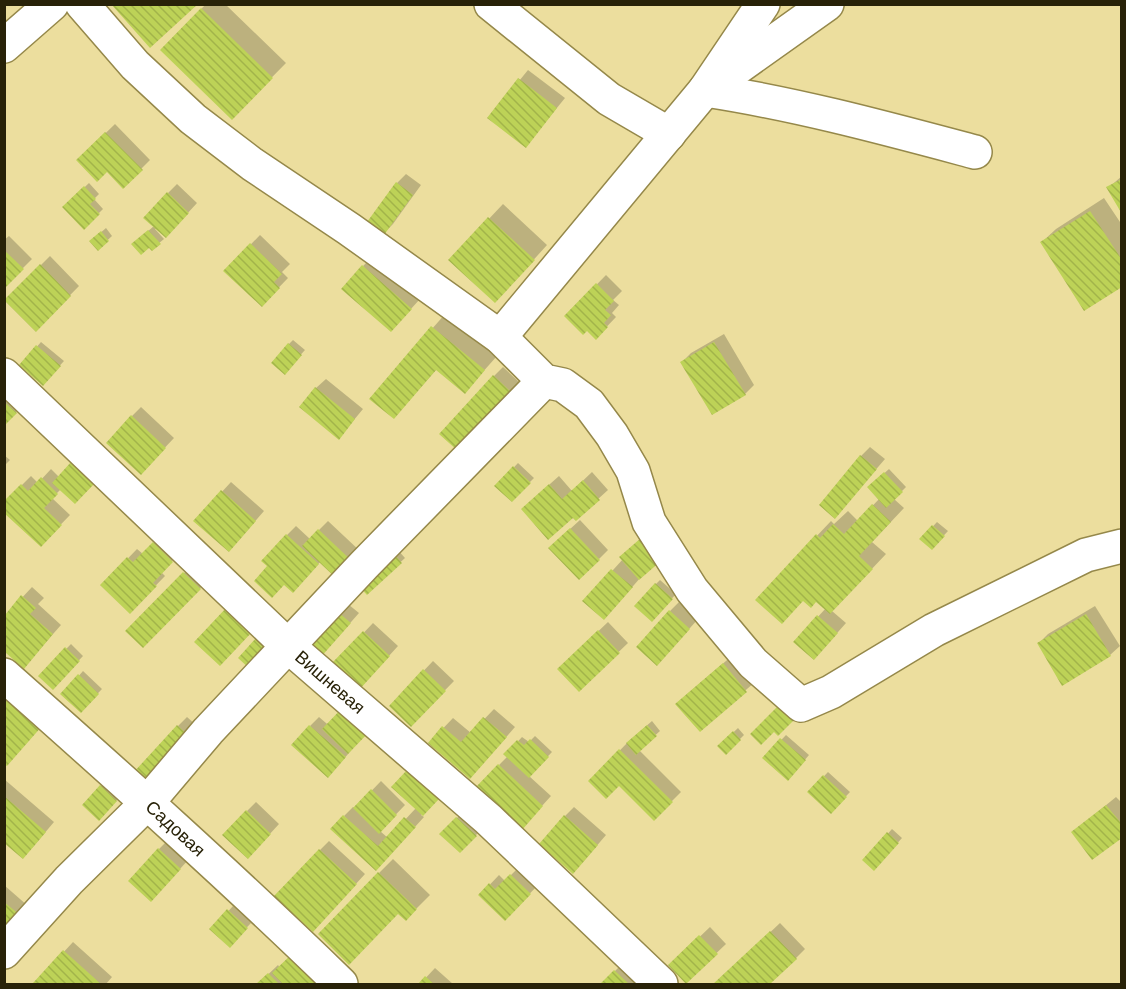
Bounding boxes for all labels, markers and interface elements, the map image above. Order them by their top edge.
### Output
street label: Вишневая [291,647,369,718]
street label: Садовая [142,797,209,860]

